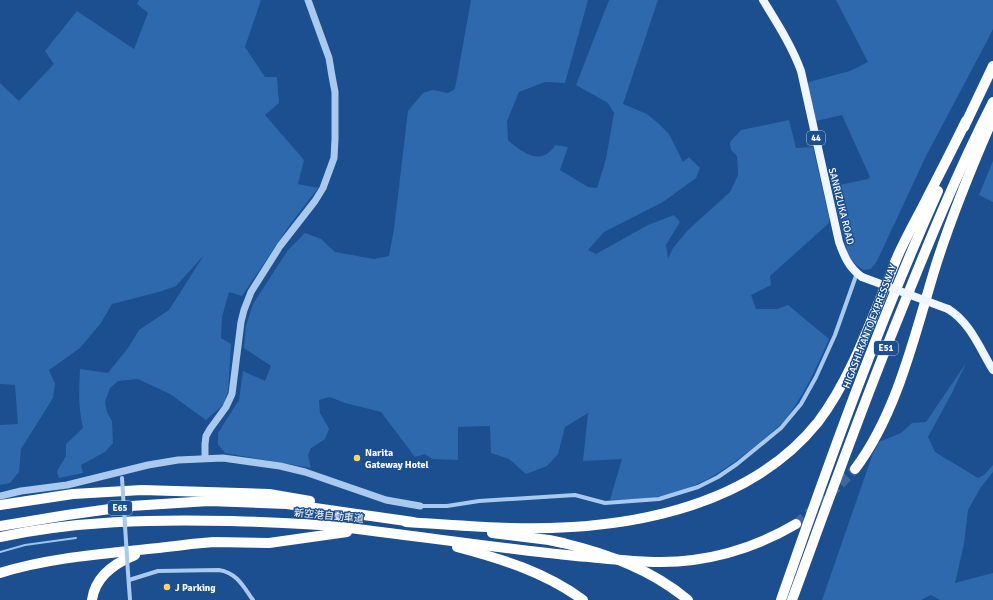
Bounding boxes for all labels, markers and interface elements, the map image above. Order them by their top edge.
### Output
road number: 44 [807,131,825,145]
street label: SANRIZUKA ROAD [826,167,856,246]
street label: HIGASHI-KANTO EXPRESSWAY [841,263,899,390]
road number: E51 [874,341,898,355]
place label: Narita Gateway Hotel [365,447,429,471]
marker: Narita Gateway Hotel [352,453,362,463]
road number: E65 [108,501,132,515]
street label: 新空港自動車道 [294,507,364,525]
marker: J Parking [162,582,172,592]
place label: J Parking [175,582,216,594]

